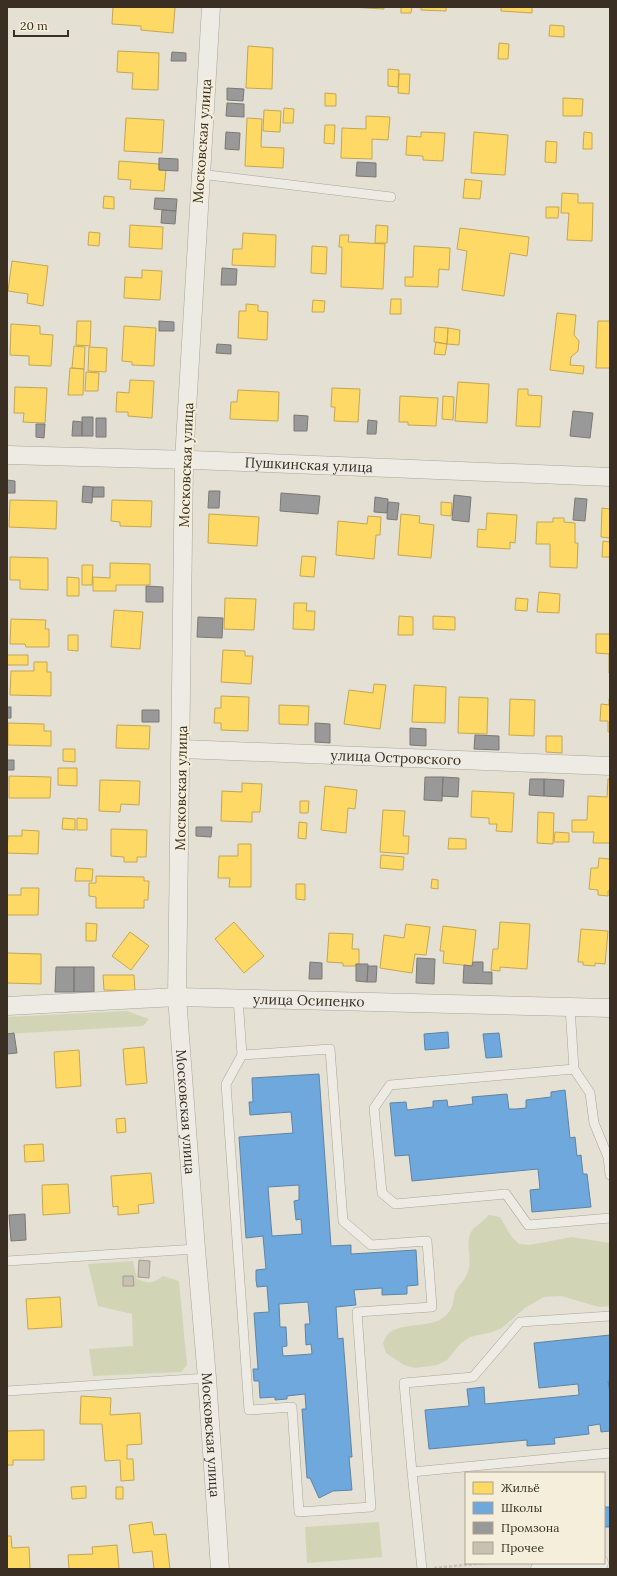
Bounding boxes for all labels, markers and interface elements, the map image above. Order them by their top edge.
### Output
scale bar [14,12,68,38]
text: 20 m [20,18,48,33]
street label: Московская улица [189,78,215,204]
street label: Московская улица [175,402,197,528]
street label: Пушкинская улица [244,453,373,476]
street label: Московская улица [171,725,191,851]
street label: улица Островского [330,746,461,769]
street label: улица Осипенко [253,990,365,1011]
street label: Московская улица [172,1049,199,1175]
street label: Московская улица [198,1372,224,1498]
legend [465,1472,605,1564]
text: Жильё [501,1480,540,1495]
text: Школы [501,1500,542,1515]
text: Промзона [501,1520,559,1535]
text: Прочее [501,1540,544,1555]

